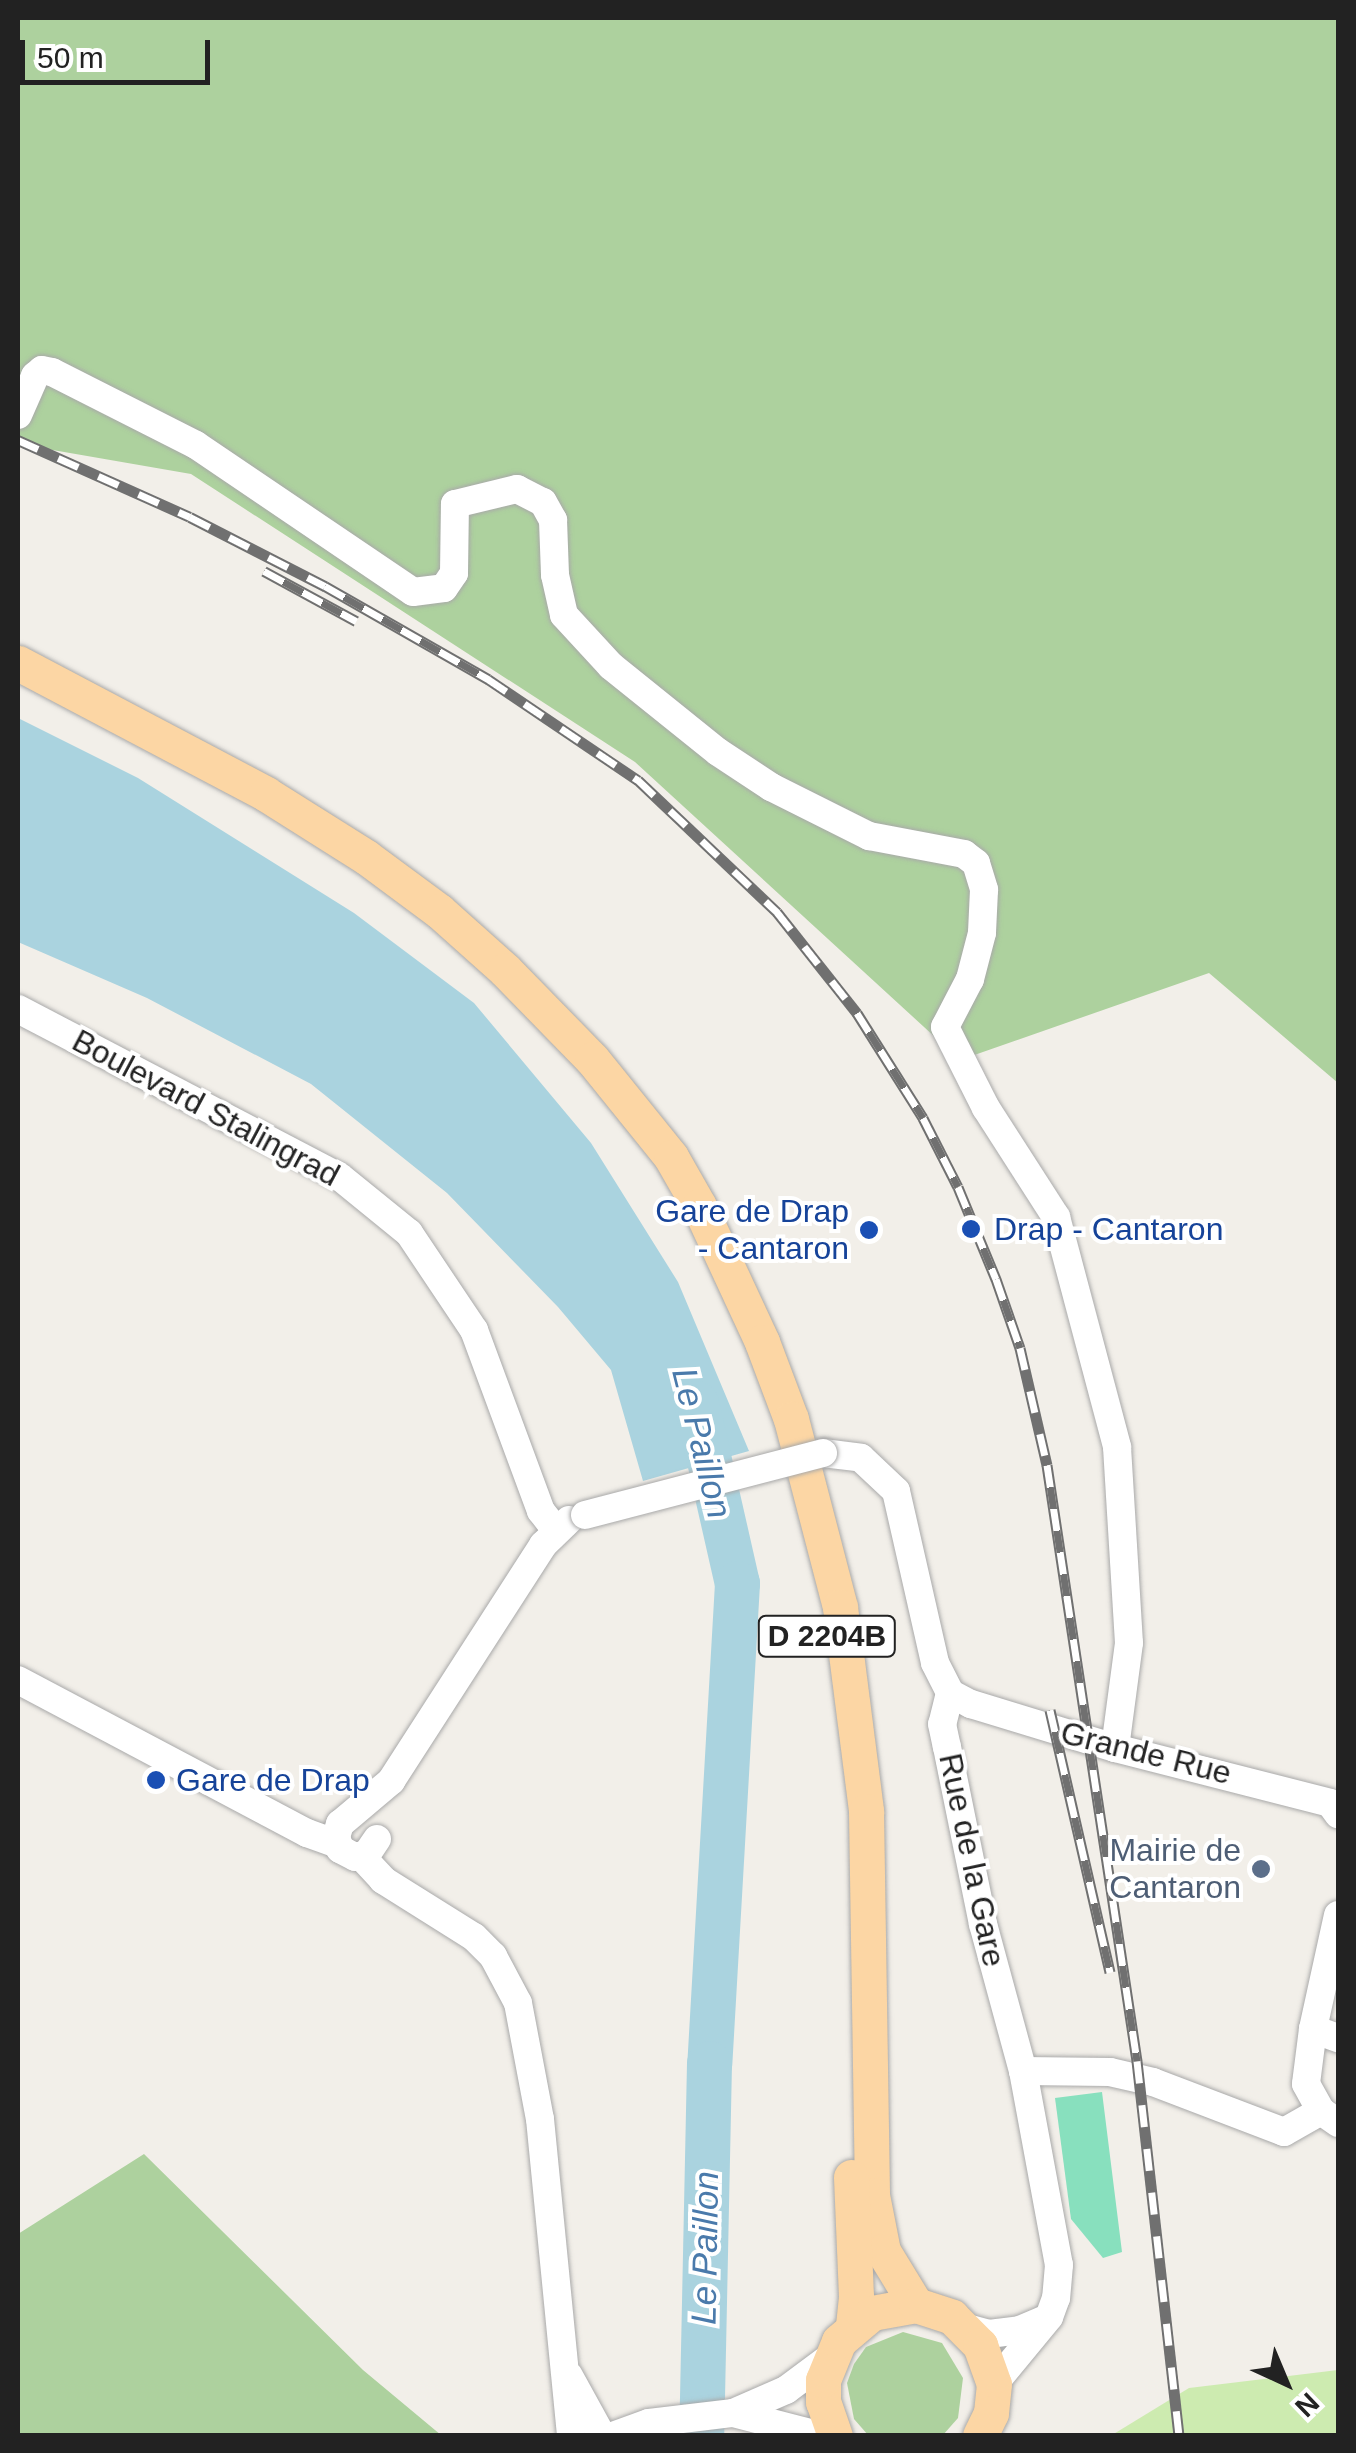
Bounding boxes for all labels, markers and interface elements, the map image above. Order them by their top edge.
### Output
scale bar [25,20,215,82]
text: 50 m [37,41,104,74]
street label: Boulevard Stalingrad [66,1021,346,1195]
place label: Gare de Drap - Cantaron [655,1193,849,1268]
place label: Drap - Cantaron [994,1210,1223,1248]
marker: Drap - Cantaron [958,1216,984,1242]
marker: Gare de Drap - Cantaron [858,1219,880,1241]
water label: Le Paillon [663,1363,741,1523]
road number: D 2204B [757,1611,897,1661]
street label: Grande Rue [1057,1713,1235,1793]
street label: Rue de la Gare [931,1750,1013,1970]
place label: Gare de Drap [176,1761,370,1799]
marker: Gare de Drap [145,1769,167,1791]
place label: Mairie de Cantaron [1109,1832,1241,1907]
marker: Mairie de Cantaron [1250,1858,1272,1880]
water label: Le Paillon [683,2171,727,2325]
north arrow [1236,2333,1336,2433]
text: N [1289,2387,1325,2423]

